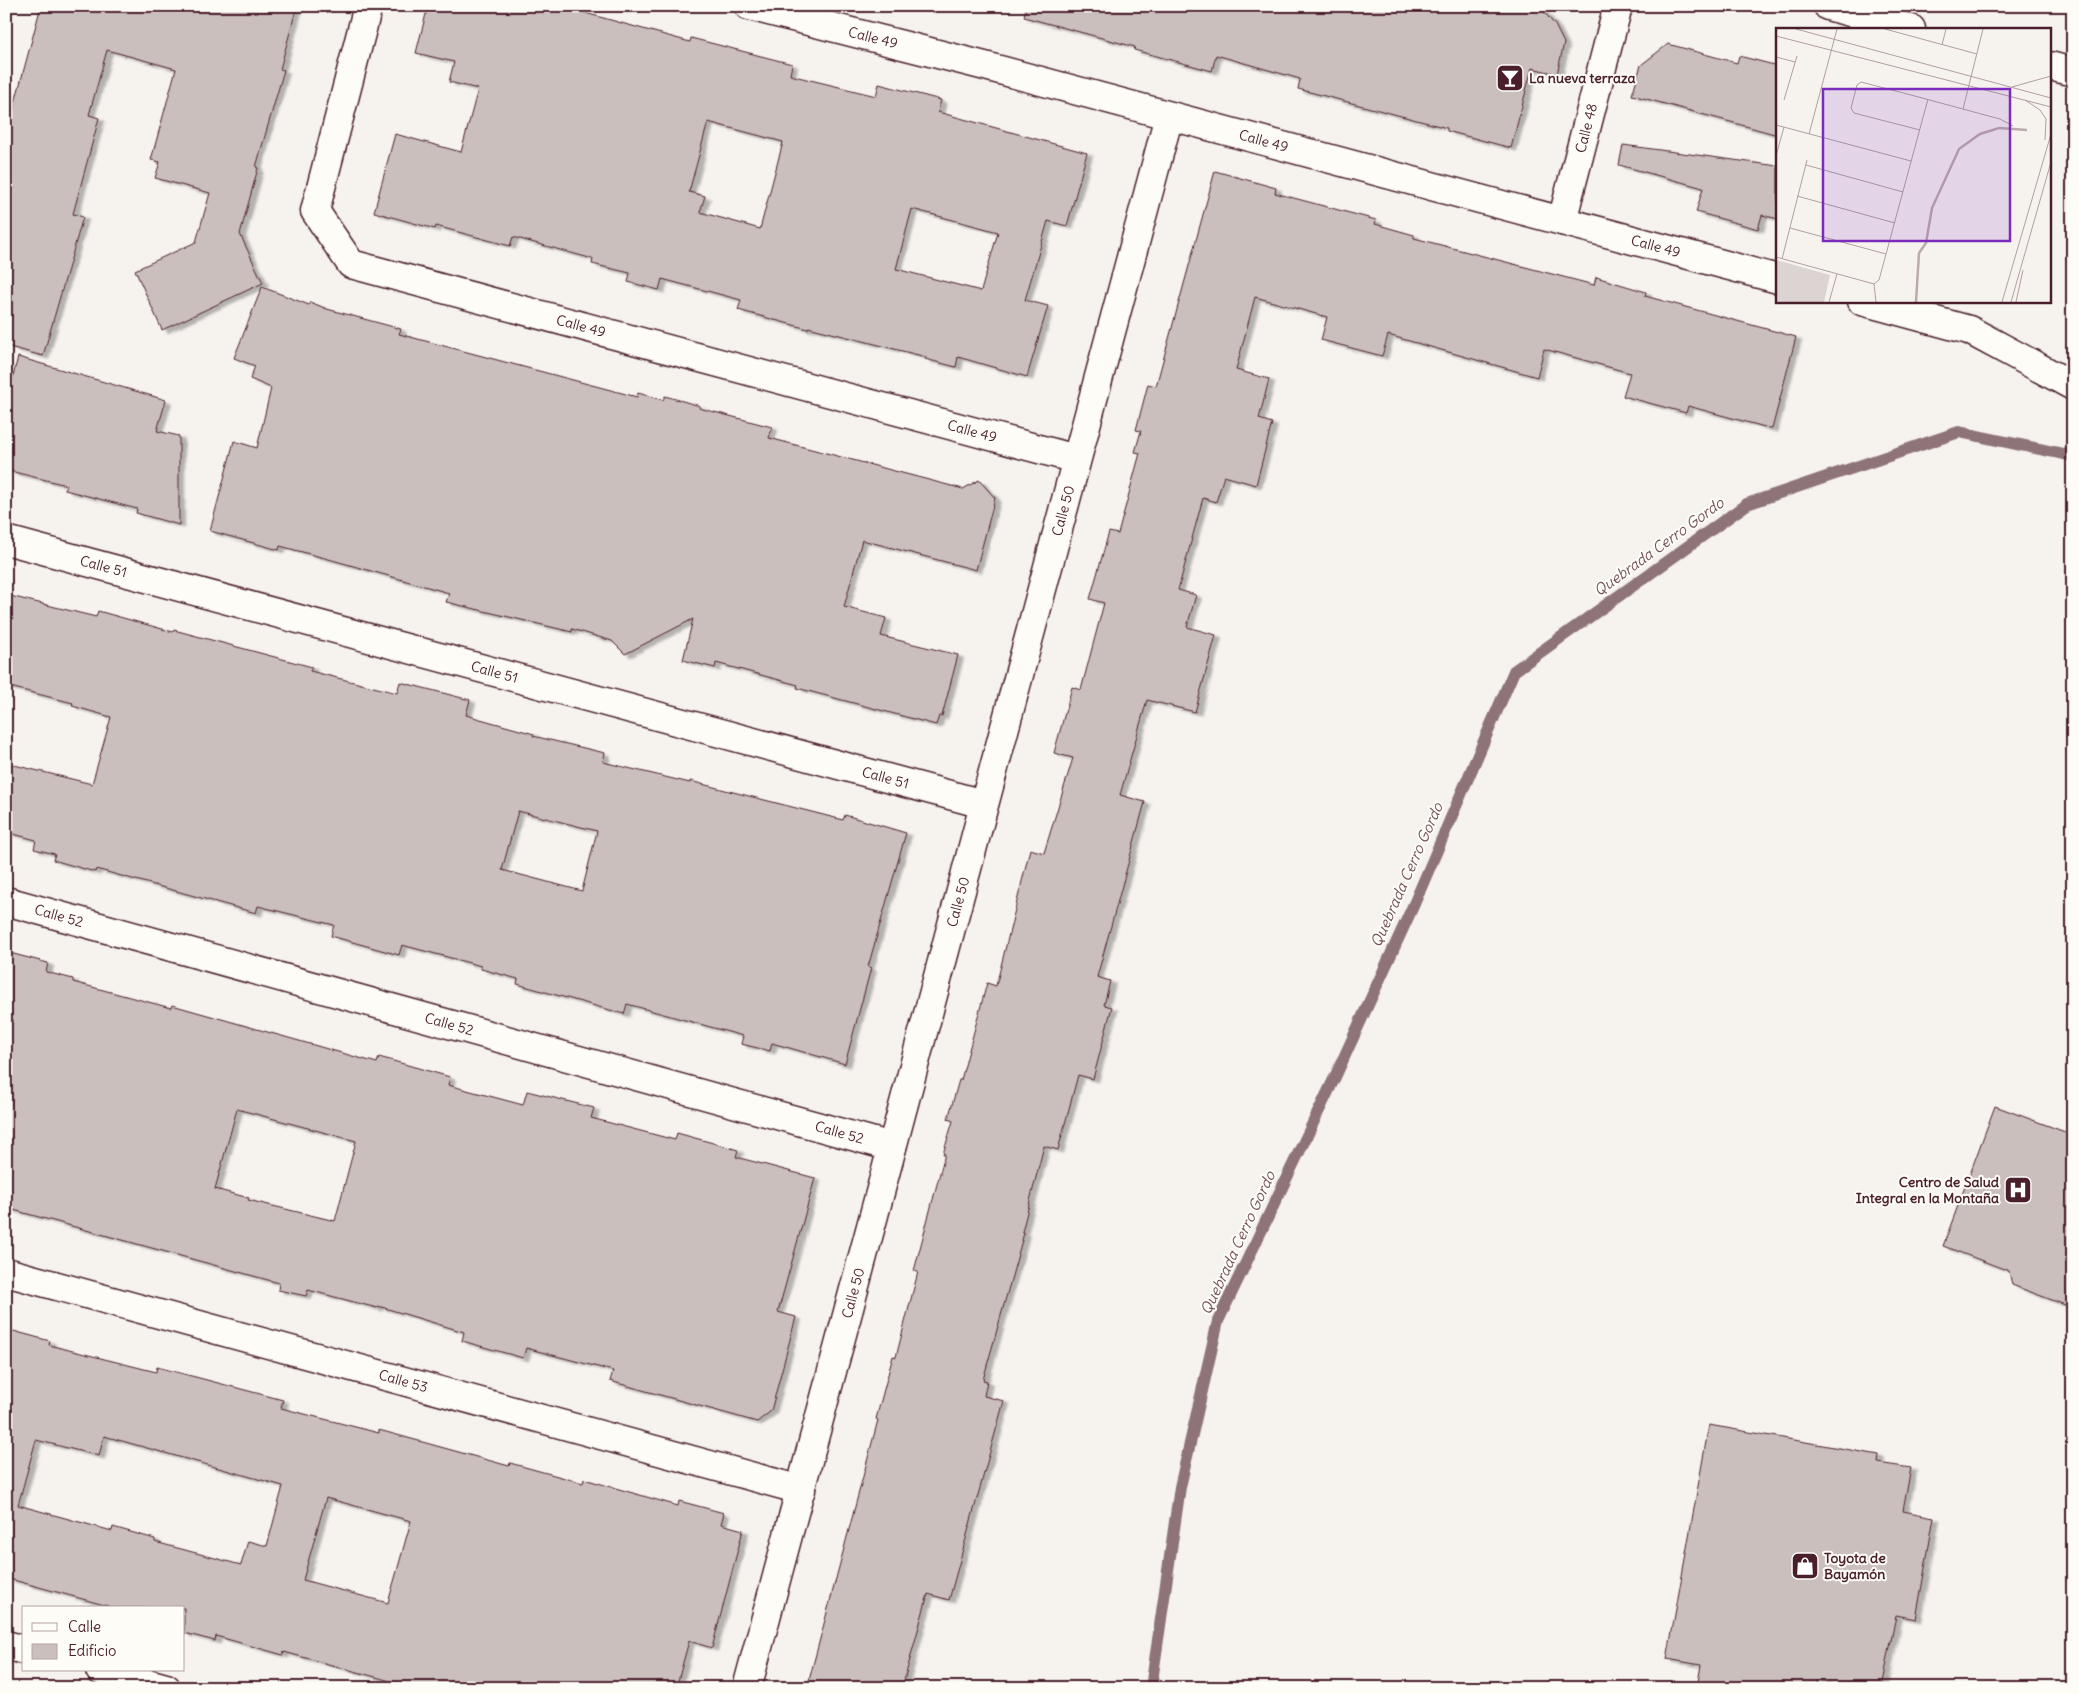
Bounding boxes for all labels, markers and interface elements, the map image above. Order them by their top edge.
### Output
street label: Calle 49 [846,23,900,52]
inset map [1776,28,2052,302]
bar icon: La nueva terraza [1495,63,1525,93]
place label: La nueva terraza [1529,69,1636,87]
street label: Calle 48 [1571,101,1601,155]
street label: Calle 49 [1237,126,1290,156]
street label: Calle 49 [1629,231,1682,261]
street label: Calle 49 [554,311,608,341]
street label: Calle 49 [945,416,999,446]
street label: Calle 50 [1048,483,1078,538]
water label: Quebrada Cerro Gordo [1590,492,1729,600]
street label: Calle 51 [78,551,129,581]
street label: Calle 51 [469,657,520,687]
street label: Calle 51 [860,763,911,793]
water label: Quebrada Cerro Gordo [1366,798,1448,950]
street label: Calle 50 [943,875,973,929]
street label: Calle 52 [32,900,86,931]
street label: Calle 52 [423,1009,476,1040]
street label: Calle 52 [813,1117,866,1148]
water label: Quebrada Cerro Gordo [1196,1167,1280,1317]
place label: Centro de Salud Integral en la Montaña [1856,1173,2000,1207]
hospital icon: Centro de Salud Integral en la Montaña [2003,1175,2033,1205]
street label: Calle 50 [838,1266,868,1320]
street label: Calle 53 [377,1366,430,1396]
place label: Toyota de Bayamón [1824,1549,1886,1583]
shop icon: Toyota de Bayamón [1790,1551,1820,1581]
legend [22,1606,185,1672]
text: Calle [68,1617,101,1636]
text: Edificio [68,1641,116,1660]

